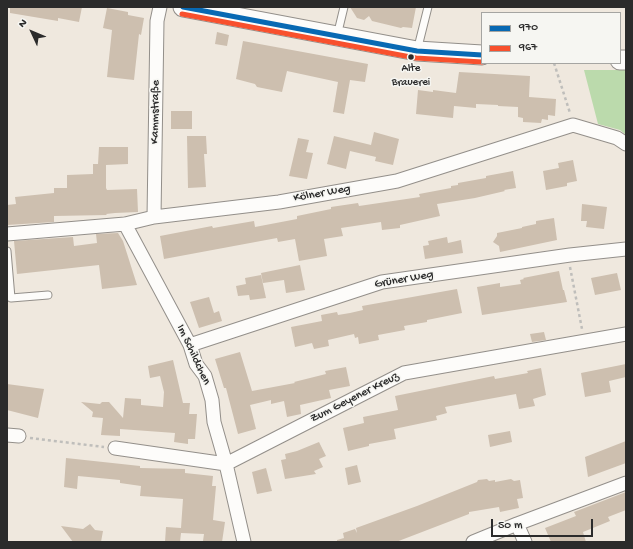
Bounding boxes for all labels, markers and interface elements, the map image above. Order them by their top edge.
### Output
north arrow [12,12,52,52]
legend [481,12,621,64]
text: N [17,17,30,30]
text: 970 [519,21,538,35]
text: 967 [519,41,537,55]
marker: Alte Brauerei [406,52,416,62]
place label: Alte Brauerei [392,62,430,88]
street label: Kammstraße [148,80,164,144]
street label: Kölner Weg [292,182,352,206]
street label: Grüner Weg [373,268,435,292]
street label: Im Schildchen [173,322,213,388]
street label: Zum Geyener Kreuz [308,369,402,427]
scale bar [493,511,595,537]
text: 50 m [498,519,523,533]

